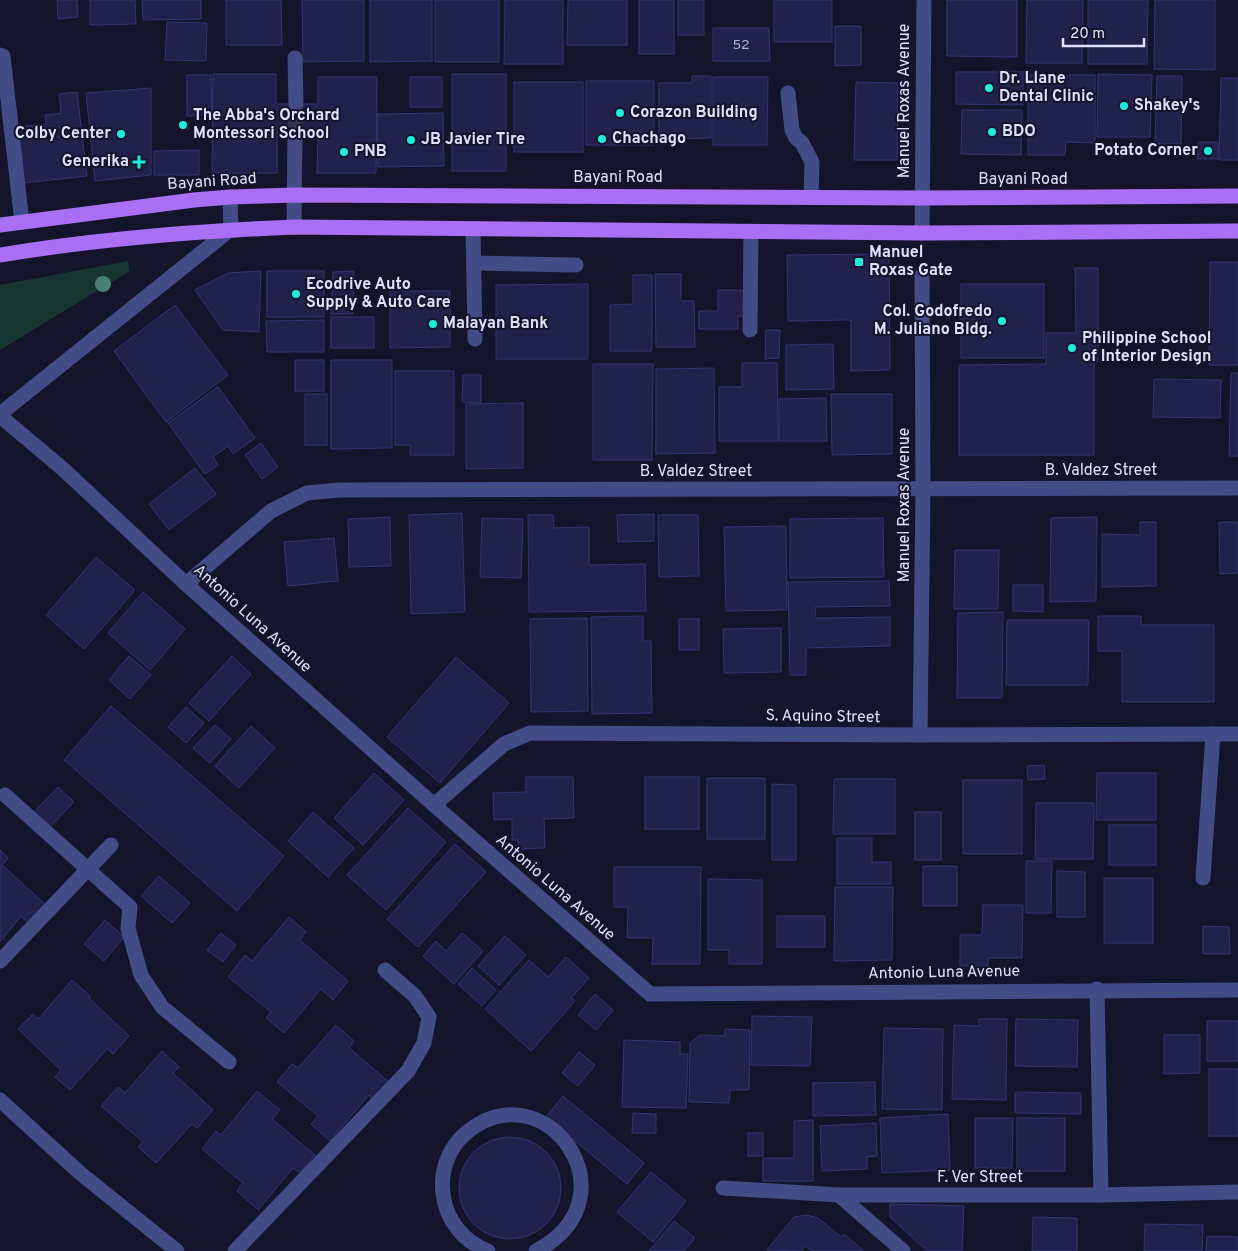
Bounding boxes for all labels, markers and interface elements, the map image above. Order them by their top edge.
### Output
scale bar [1063,15,1144,47]
street label: Manuel Roxas Avenue [895,24,915,178]
text: 20 m [1070,25,1105,44]
house number: 52 [732,37,750,54]
place label: Dr. Llane Dental Clinic [999,69,1094,107]
marker: Dr. Llane Dental Clinic [983,82,995,94]
place label: Shakey's [1134,96,1200,116]
marker: Shakey's [1118,100,1130,112]
place label: Corazon Building [630,103,758,123]
place label: The Abba's Orchard Montessori School [193,106,340,144]
marker: Corazon Building [614,107,626,119]
marker: The Abba's Orchard Montessori School [177,119,189,131]
place label: BDO [1002,122,1036,142]
place label: Colby Center [15,124,111,144]
marker: BDO [986,126,998,138]
marker: Colby Center [115,128,127,140]
place label: Chachago [612,129,686,149]
place label: JB Javier Tire [421,130,525,150]
marker: Chachago [596,133,608,145]
marker: JB Javier Tire [405,134,417,146]
place label: Potato Corner [1094,141,1198,161]
place label: PNB [354,142,387,162]
marker: Potato Corner [1202,145,1214,157]
marker: PNB [338,146,350,158]
place label: Generika [62,152,129,172]
marker: Generika [133,156,145,168]
street label: Bayani Road [573,168,663,188]
street label: Bayani Road [167,169,257,195]
street label: Bayani Road [978,170,1068,190]
place label: Manuel Roxas Gate [869,243,953,281]
marker: Manuel Roxas Gate [853,256,865,268]
place label: Ecodrive Auto Supply & Auto Care [306,275,451,313]
marker: Ecodrive Auto Supply & Auto Care [290,288,302,300]
place label: Col. Godofredo M. Juliano Bldg. [874,302,992,340]
place label: Malayan Bank [443,314,548,334]
marker: Col. Godofredo M. Juliano Bldg. [996,315,1008,327]
marker: Malayan Bank [427,318,439,330]
place label: Philippine School of Interior Design [1082,329,1212,367]
marker: Philippine School of Interior Design [1066,342,1078,354]
street label: Manuel Roxas Avenue [895,428,915,582]
street label: B. Valdez Street [1045,461,1157,481]
street label: B. Valdez Street [640,462,752,482]
street label: Antonio Luna Avenue [189,561,315,677]
street label: S. Aquino Street [765,706,881,728]
street label: Antonio Luna Avenue [491,830,619,946]
street label: Antonio Luna Avenue [868,962,1020,984]
street label: F. Ver Street [937,1168,1023,1188]

